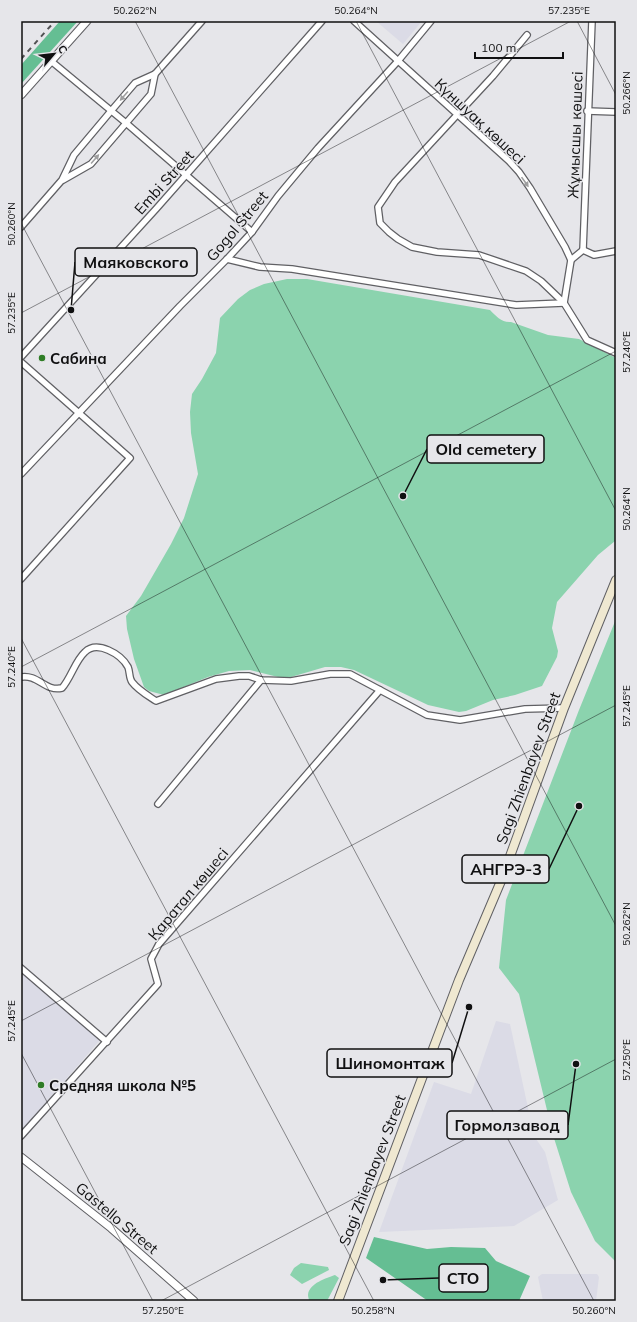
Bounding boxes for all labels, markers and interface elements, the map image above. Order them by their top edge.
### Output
text: 50.262°N [113,4,157,17]
text: 50.264°N [334,4,378,17]
text: 57.235°E [548,4,590,17]
north arrow [34,34,74,74]
scale bar [475,34,563,60]
text: 100 m [481,40,516,55]
text: С [55,43,71,56]
street label: Жұмысшы көшесі [563,71,587,199]
text: 50.266°N [620,71,633,115]
street label: Күншуақ көшесі [431,74,529,168]
one-way arrow [120,91,129,100]
street label: Embi Street [130,146,198,218]
one-way arrow [90,154,100,164]
one-way arrow [521,176,529,187]
street label: Gogol Street [202,187,272,265]
text: 50.260°N [5,202,18,246]
callout: Маяковского [75,248,197,276]
text: Маяковского [83,252,189,272]
text: 57.235°E [5,292,18,334]
text: 57.240°E [620,331,633,373]
place label: Сабина [50,349,107,368]
marker: Сабина [37,353,47,363]
callout: Old cemetery [427,435,544,463]
text: Old cemetery [435,439,537,459]
text: 50.264°N [620,487,633,531]
text: 57.240°E [5,646,18,688]
text: 57.245°E [620,685,633,727]
street label: Sagi Zhienbayev Street [492,689,564,847]
street label: Қаратал көшесі [144,844,232,944]
callout: АНГРЭ-3 [462,855,549,883]
text: АНГРЭ-3 [470,859,542,879]
text: 50.262°N [620,902,633,946]
text: 57.245°E [5,1000,18,1042]
text: 57.250°E [620,1039,633,1081]
callout: Шиномонтаж [327,1049,452,1077]
text: Шиномонтаж [335,1053,445,1073]
place label: Средняя школа №5 [49,1076,196,1095]
marker: Средняя школа №5 [36,1080,46,1090]
street label: Sagi Zhienbayev Street [334,1092,410,1248]
callout: Гормолзавод [447,1111,568,1139]
text: Гормолзавод [454,1115,560,1135]
street label: Gastello Street [72,1178,162,1258]
callout: СТО [439,1264,488,1292]
text: СТО [447,1268,479,1288]
text: 57.250°E [142,1304,184,1317]
text: 50.258°N [351,1304,395,1317]
text: 50.260°N [572,1304,616,1317]

